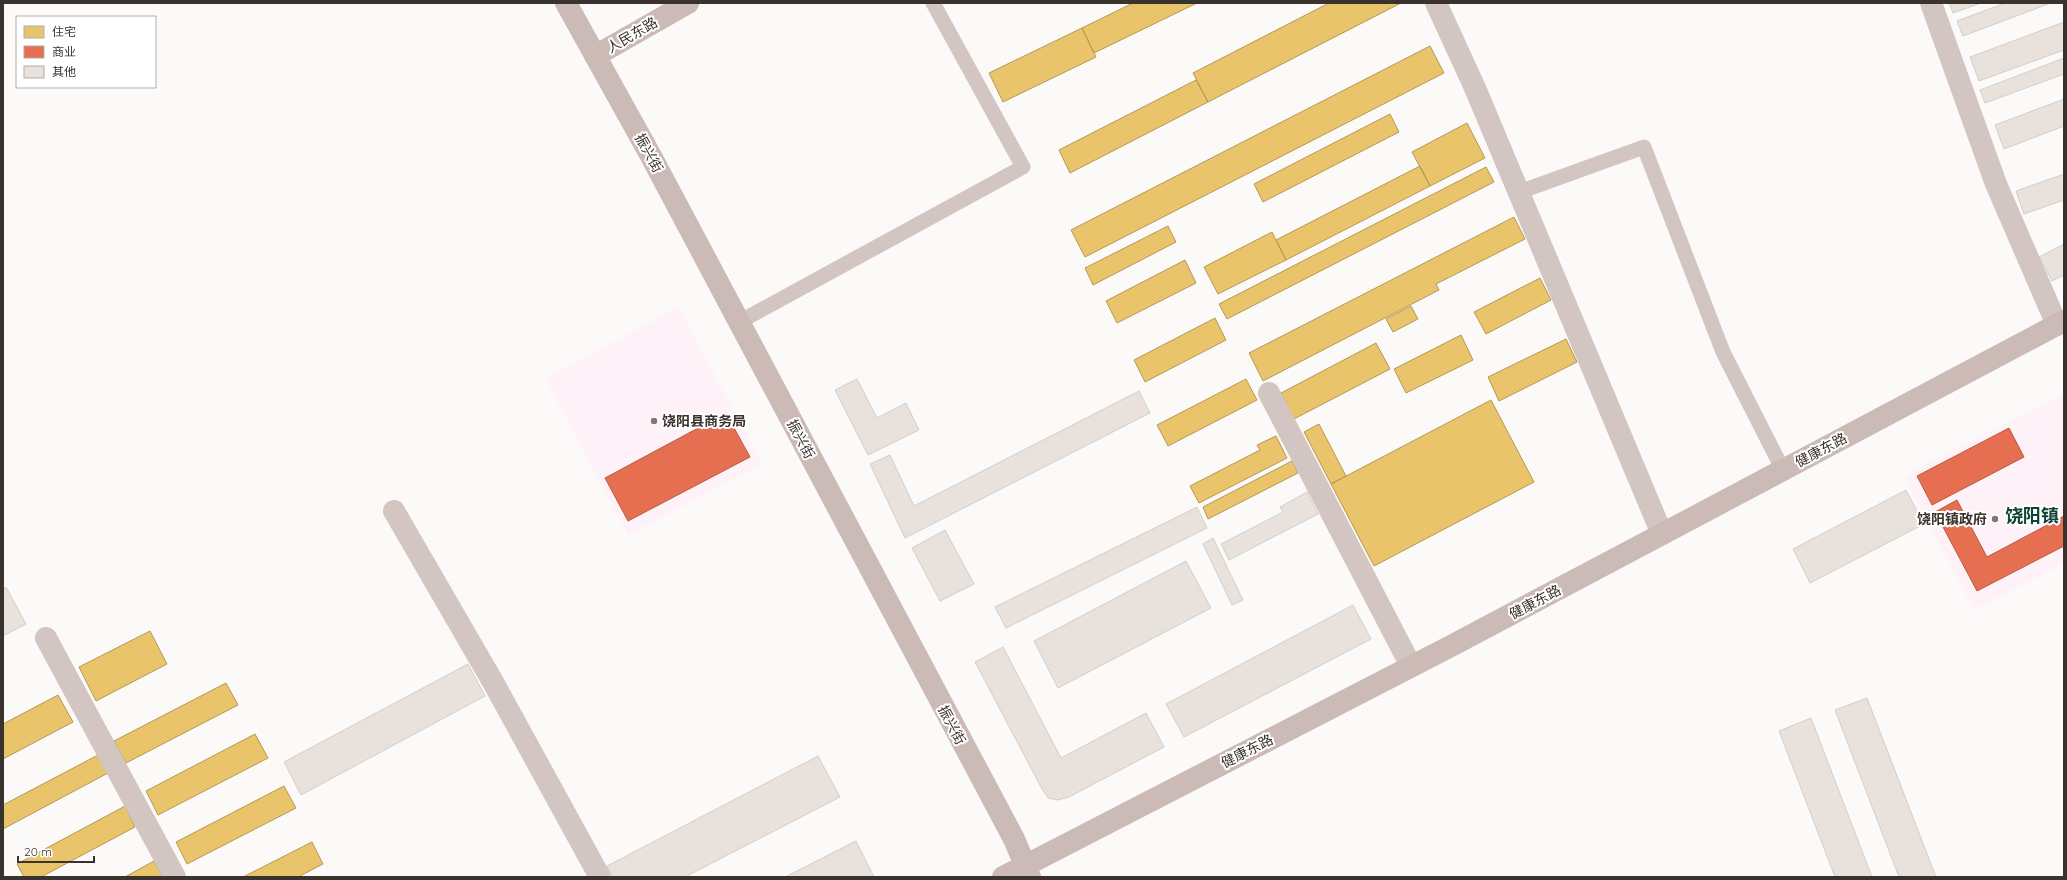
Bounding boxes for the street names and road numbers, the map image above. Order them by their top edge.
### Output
street label: 人民东路 [603,13,661,57]
street label: 振兴街 [631,130,667,176]
street label: 振兴街 [783,416,819,462]
street label: 健康东路 [1792,429,1850,471]
street label: 健康东路 [1506,581,1564,623]
street label: 振兴街 [934,702,970,748]
street label: 健康东路 [1218,730,1276,772]

